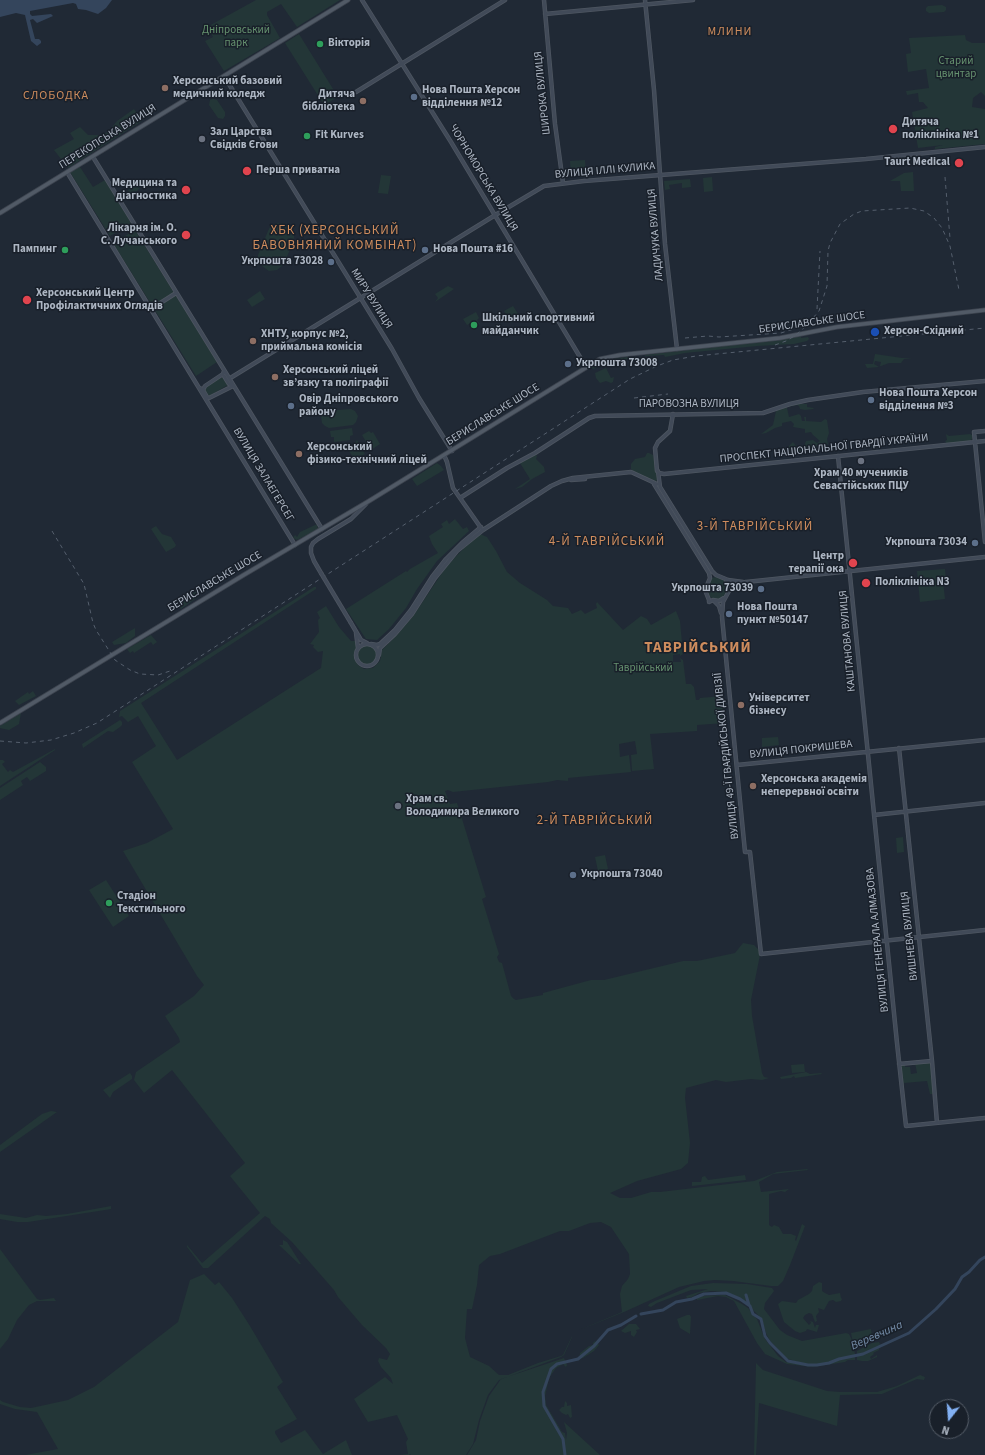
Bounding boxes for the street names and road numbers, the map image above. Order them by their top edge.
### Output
street label: ШИРОКА ВУЛИЦЯ [532,51,554,135]
street label: ПЕРЕКОПСЬКА ВУЛИЦЯ [57,102,159,172]
street label: ЧОРНОМОРСЬКА ВУЛИЦЯ [446,122,520,234]
street label: ВУЛИЦЯ ІЛЛІ КУЛИКА [554,160,656,182]
street label: ЛАДИЧУКА ВУЛИЦЯ [645,188,667,282]
street label: МИРУ ВУЛИЦЯ [347,267,395,331]
street label: БЕРИСЛАВСЬКЕ ШОСЕ [758,309,866,337]
street label: БЕРИСЛАВСЬКЕ ШОСЕ [444,381,542,449]
street label: ПАРОВОЗНА ВУЛИЦЯ [639,398,739,412]
street label: ВУЛИЦЯ ЗАЛАЕГЕРСЕГ [230,426,296,524]
street label: ПРОСПЕКТ НАЦІОНАЛЬНОЇ ГВАРДІЇ УКРАЇНИ [719,431,929,467]
street label: БЕРИСЛАВСЬКЕ ШОСЕ [166,549,264,615]
street label: КАШТАНОВА ВУЛИЦЯ [837,590,859,692]
street label: ВУЛИЦЯ 49-Ї ГВАРДІЙСЬКОЇ ДИВІЗІЇ [712,672,742,840]
street label: ВУЛИЦЯ ПОКРИШЕВА [749,738,853,762]
street label: ВУЛИЦЯ ГЕНЕРАЛА АЛМАЗОВА [864,867,892,1013]
street label: ВИШНЕВА ВУЛИЦЯ [899,891,921,981]

